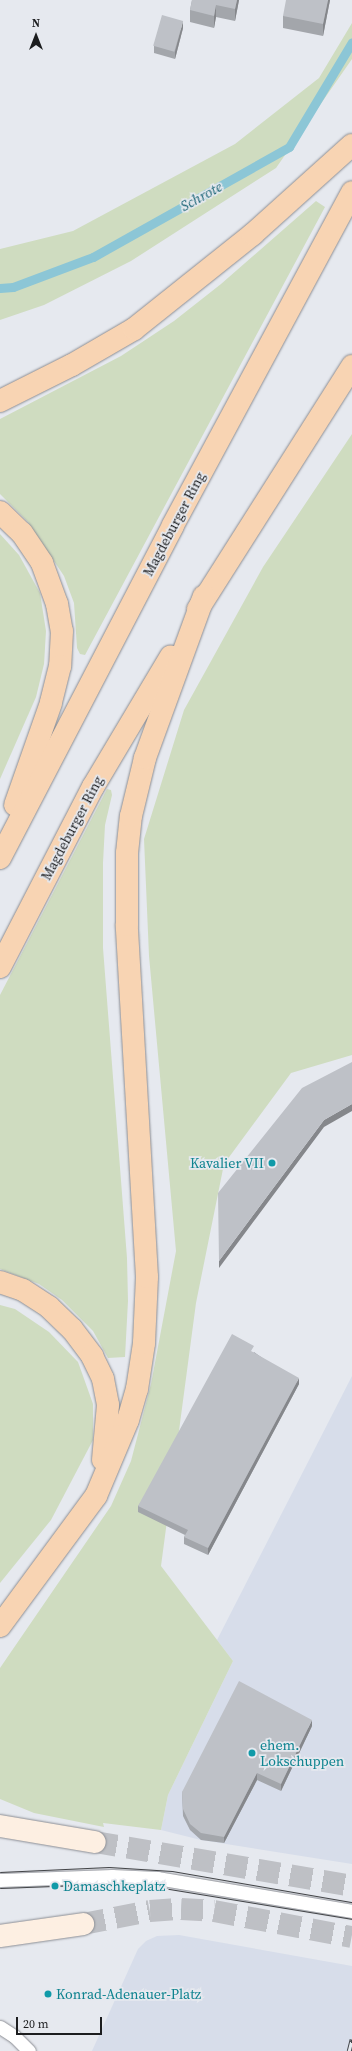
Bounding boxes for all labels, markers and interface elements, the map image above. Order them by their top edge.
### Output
north arrow [16,16,56,56]
text: N [32,16,40,31]
water label: Schrote [177,177,225,215]
street label: Magdeburger Ring [139,469,209,579]
street label: Magdeburger Ring [37,773,107,883]
place label: Kavalier VII [189,1155,264,1171]
marker: Kavalier VII [267,1158,277,1168]
place label: ehem. Lokschuppen [260,1737,344,1770]
marker: ehem. Lokschuppen [247,1748,257,1758]
place label: Damaschkeplatz [63,1878,165,1894]
marker: Damaschkeplatz [50,1881,60,1891]
place label: Konrad-Adenauer-Platz [56,1986,201,2002]
marker: Konrad-Adenauer-Platz [43,1989,53,1999]
scale bar [18,2009,104,2035]
text: 20 m [23,2016,49,2032]

